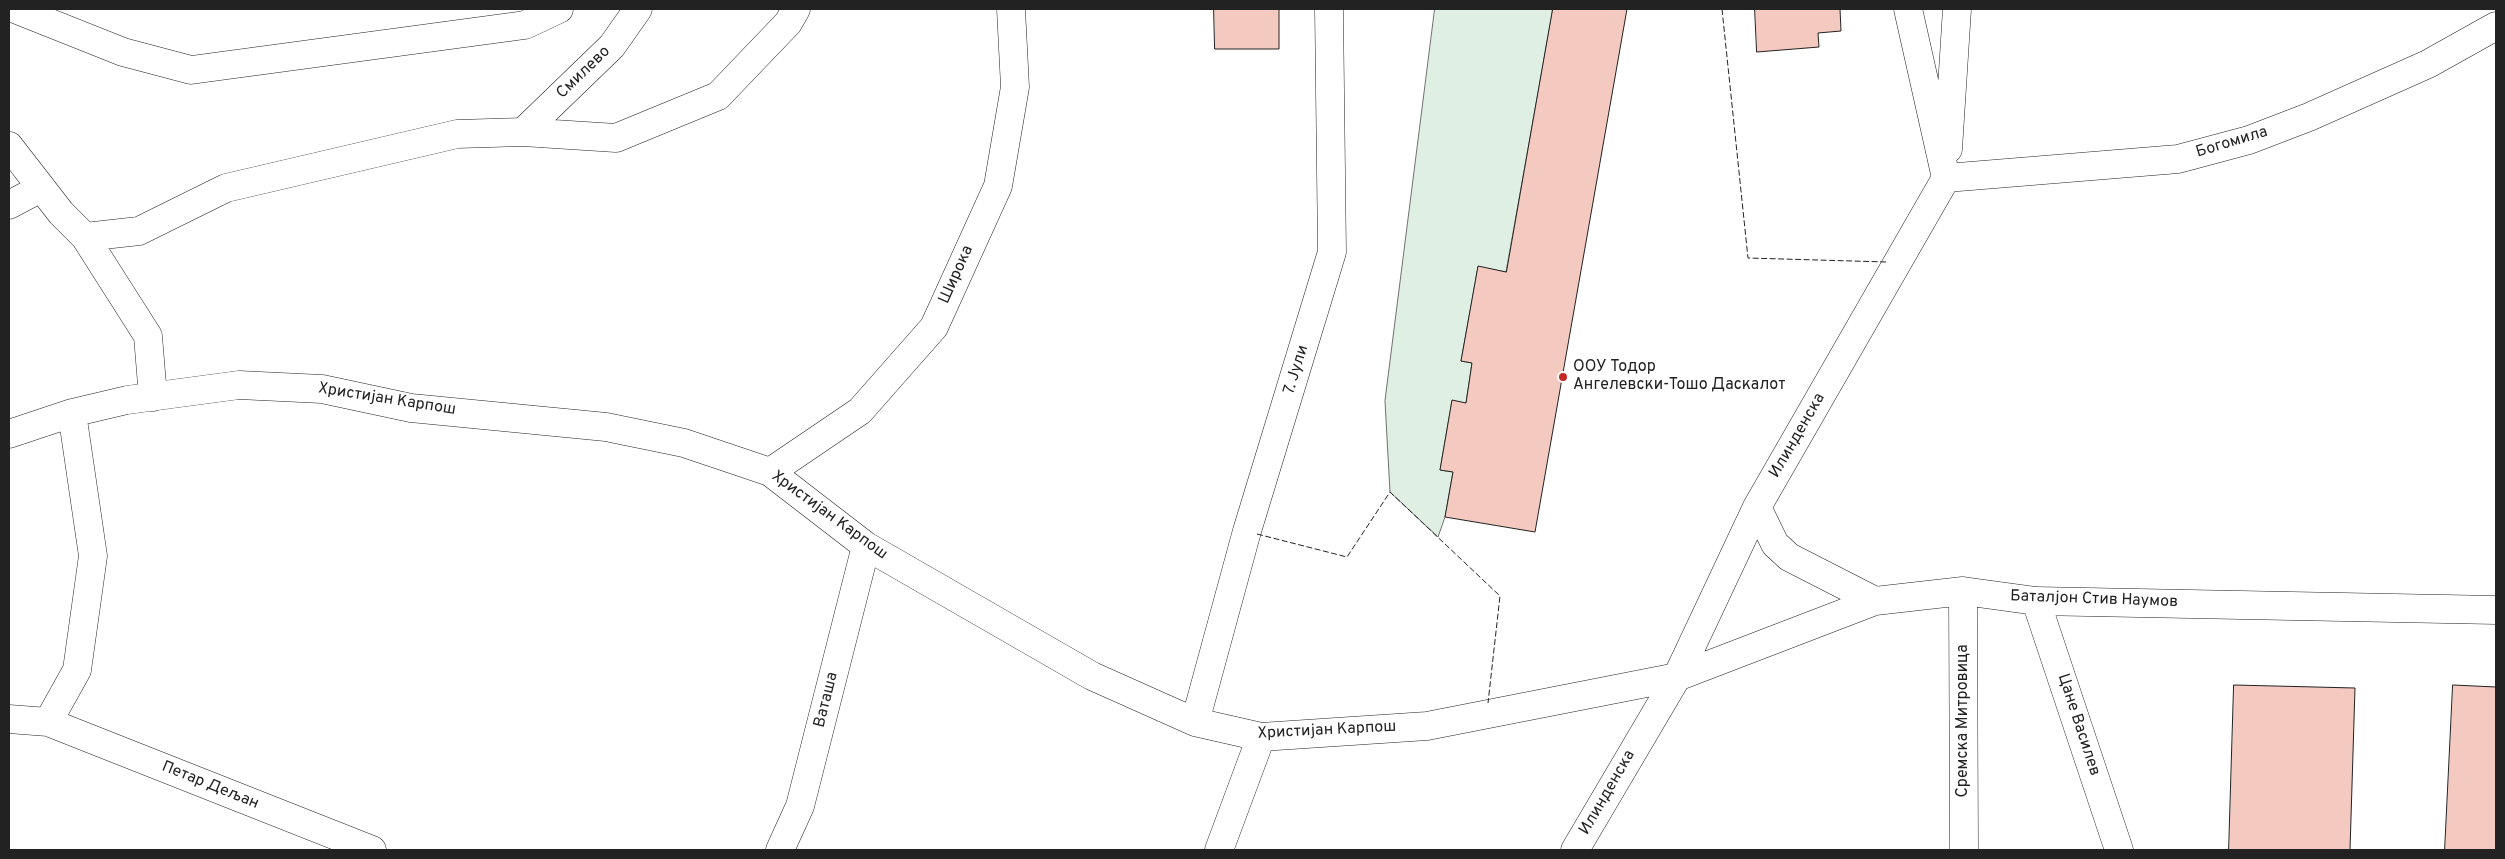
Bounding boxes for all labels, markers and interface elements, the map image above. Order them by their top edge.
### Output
street label: Смилево [553,43,615,103]
street label: Богомила [2194,123,2270,163]
street label: Широка [936,243,978,307]
street label: 7. Јули [1280,343,1314,397]
place label: ООУ Тодор Ангелевски-Тошо Даскалот [1573,358,1786,396]
marker: ООУ Тодор Ангелевски-Тошо Даскалот [1557,371,1569,383]
street label: Христијан Карпош [317,380,457,420]
street label: Илинденска [1766,390,1830,482]
street label: Христијан Карпош [767,467,891,565]
street label: Баталјон Стив Наумов [2010,587,2178,613]
street label: Сремска Митровица [1954,644,1974,798]
street label: Ваташа [811,670,843,730]
street label: Цане Василев [2052,671,2104,779]
street label: Христијан Карпош [1257,718,1397,744]
street label: Илинденска [1576,747,1640,839]
street label: Петар Дељан [159,758,261,814]

